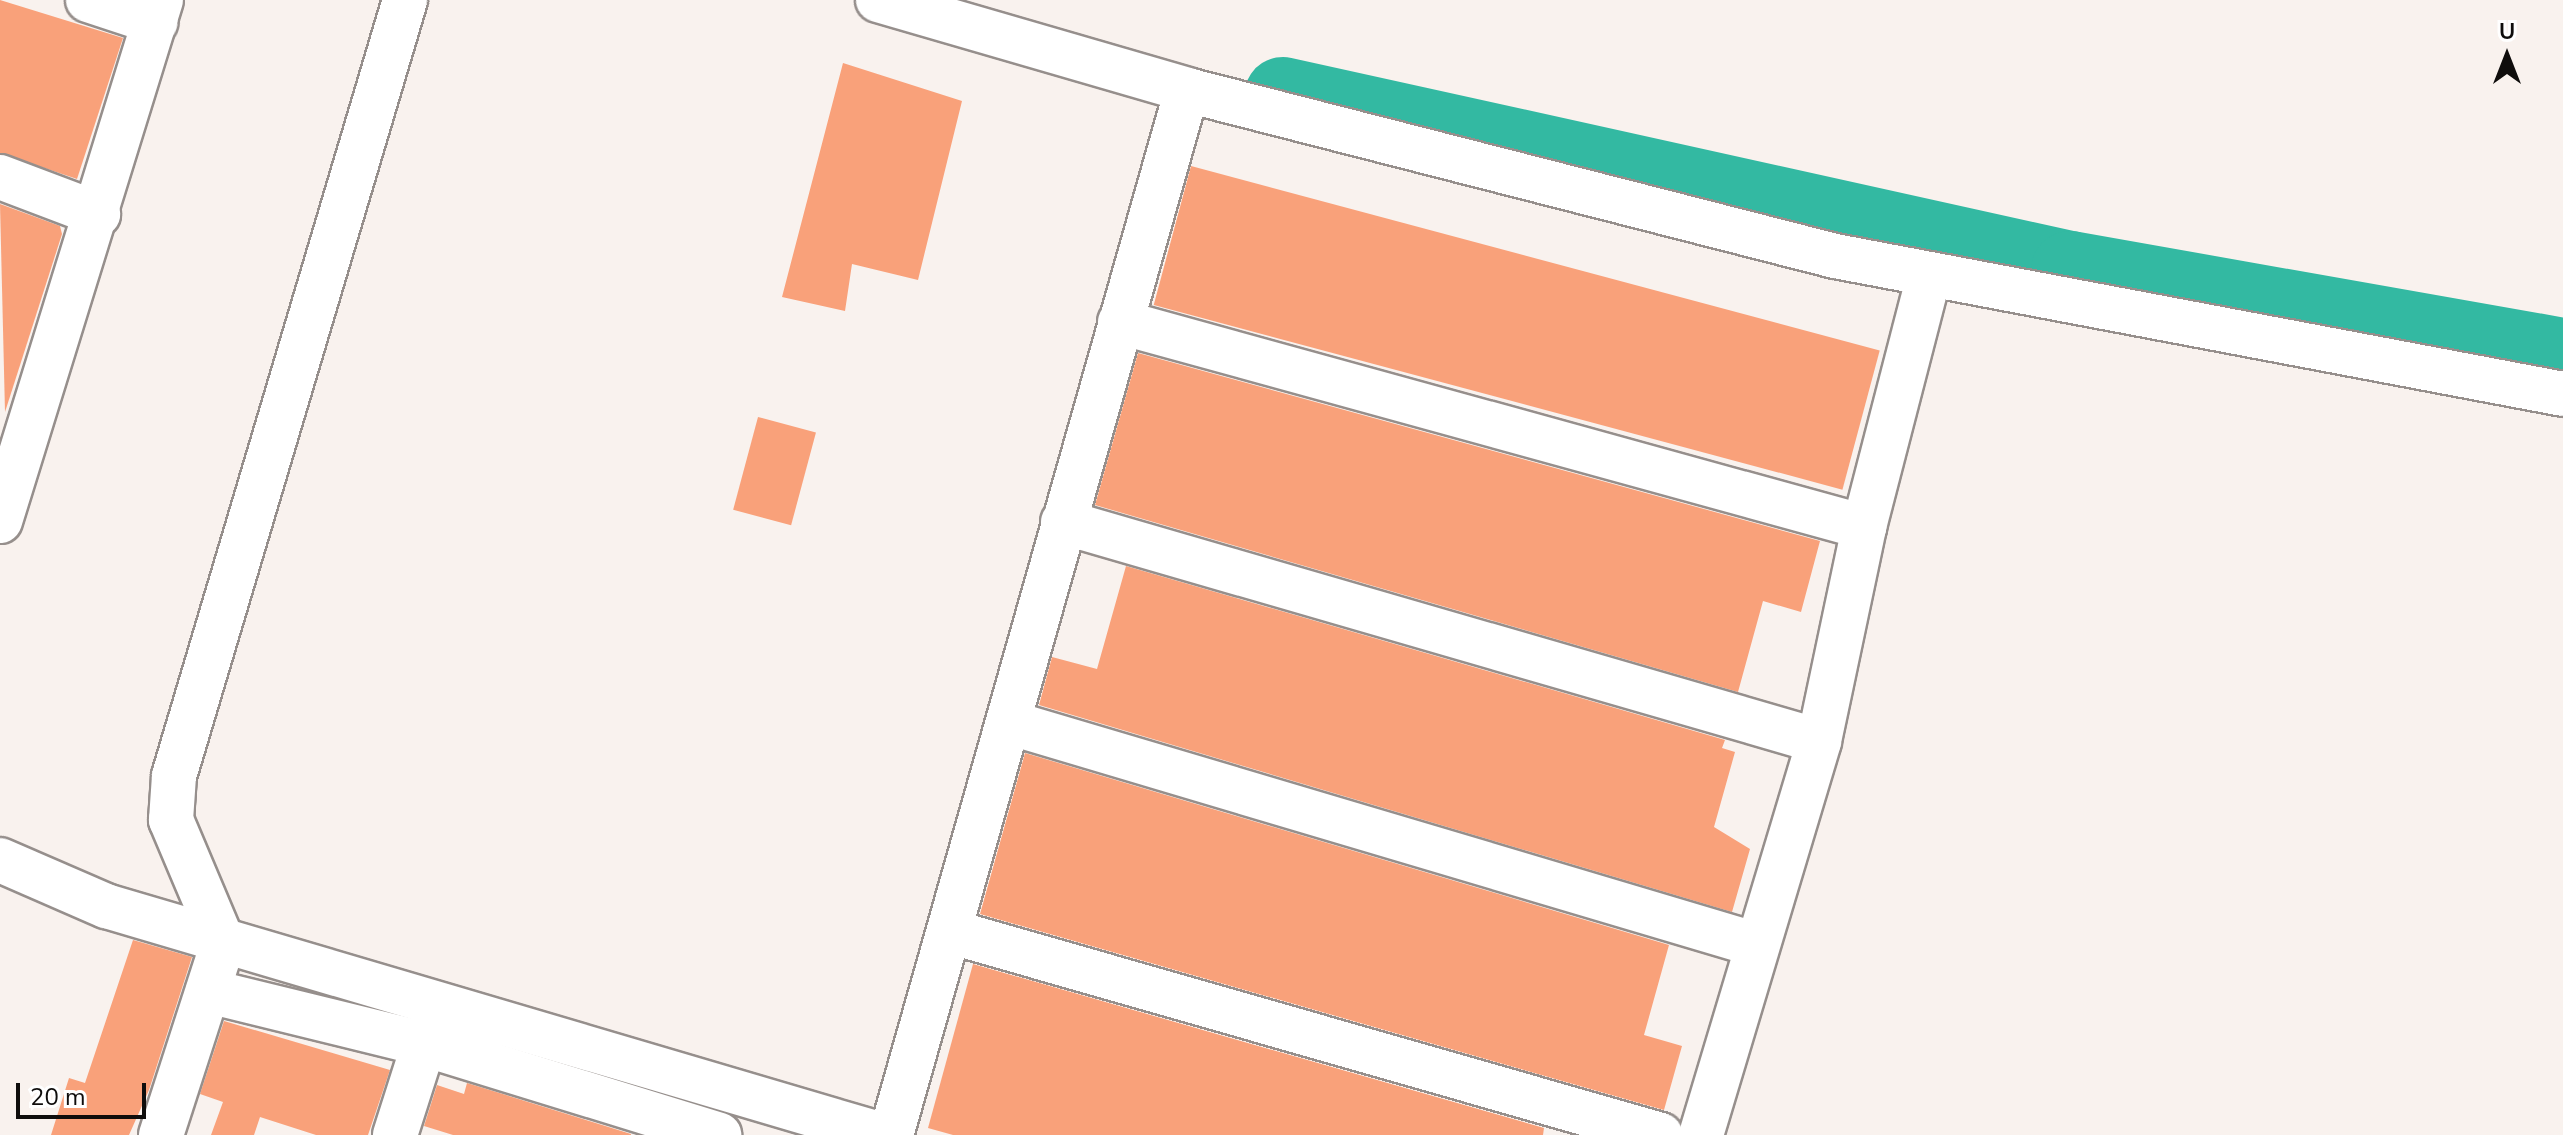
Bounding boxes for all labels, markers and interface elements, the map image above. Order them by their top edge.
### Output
north arrow [2467,16,2547,96]
text: U [2499,17,2515,47]
scale bar [20,1067,150,1117]
text: 20 m [30,1081,86,1113]

